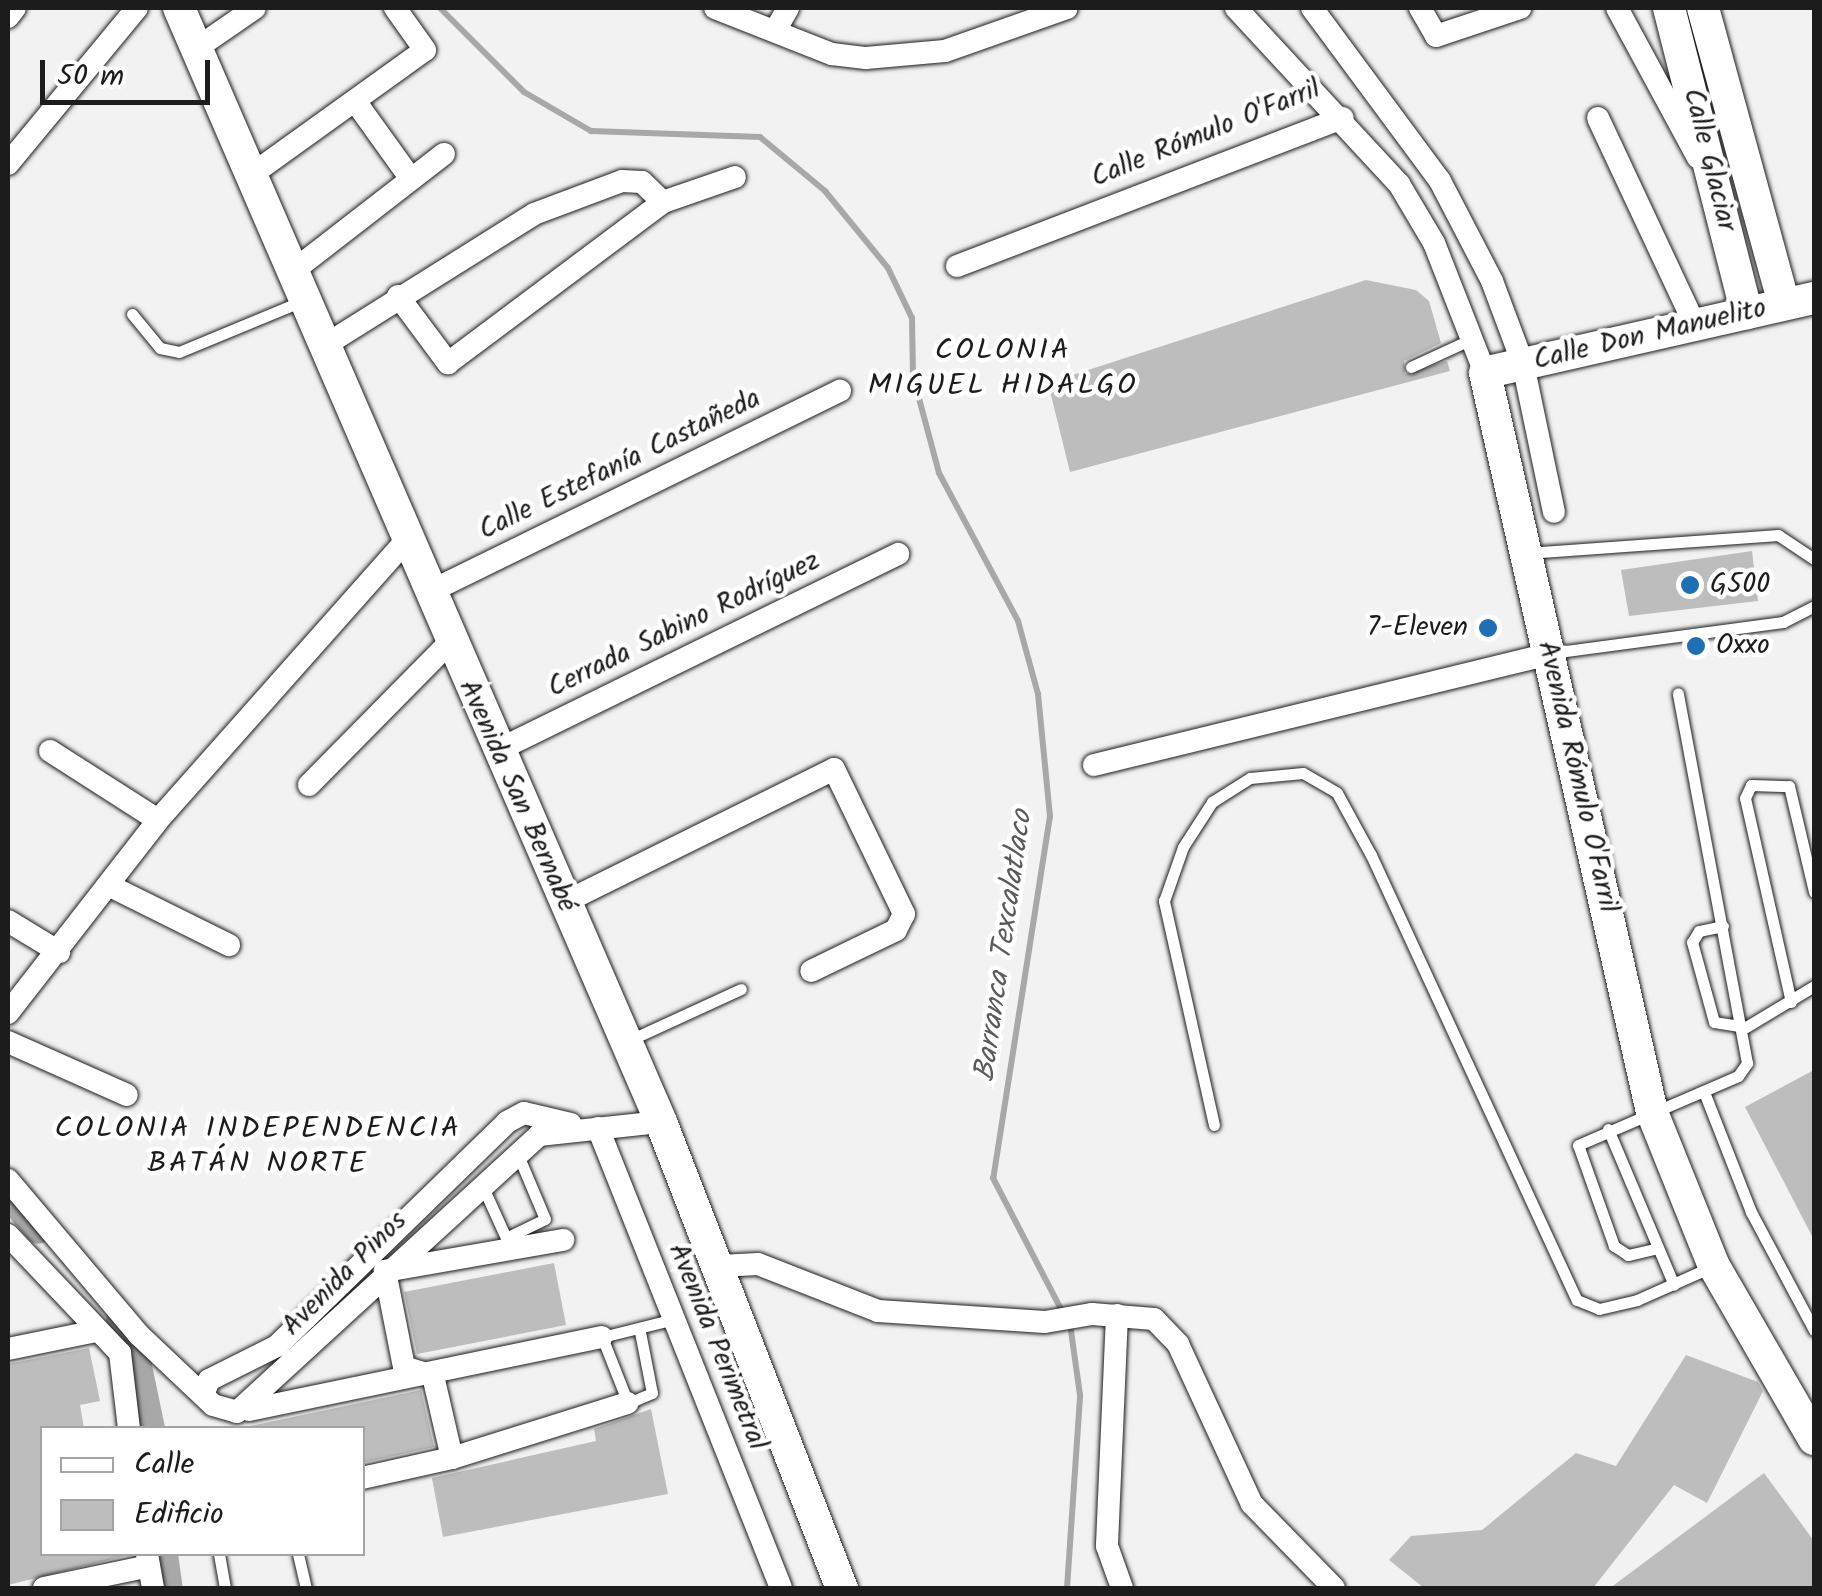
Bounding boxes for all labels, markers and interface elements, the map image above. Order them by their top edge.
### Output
scale bar [45,40,215,102]
text: 50 m [57,53,124,101]
street label: Calle Rómulo O'Farril [1087,73,1325,195]
street label: Calle Glaciar [1675,85,1743,235]
street label: Calle Don Manuelito [1530,292,1770,378]
district label: COLONIA MIGUEL HIDALGO [868,333,1138,404]
street label: Calle Estefanía Castañeda [474,382,766,548]
street label: Cerrada Sabino Rodríguez [543,545,825,705]
place label: G500 [1710,568,1770,602]
marker: G500 [1679,574,1701,596]
place label: 7-Eleven [1367,611,1468,645]
marker: 7-Eleven [1477,617,1499,639]
place label: Oxxo [1716,629,1770,663]
marker: Oxxo [1685,635,1707,657]
street label: Avenida Rómulo O'Farril [1529,638,1625,916]
street label: Avenida San Bernabé [451,675,583,917]
water label: Barranca Texcalatlaco [967,808,1041,1084]
district label: COLONIA INDEPENDENCIA BATÁN NORTE [55,1111,461,1182]
street label: Avenida Pinos [276,1205,414,1343]
street label: Avenida Perimetral [660,1239,774,1455]
legend [40,1426,365,1556]
text: Calle [134,1441,194,1489]
text: Edificio [134,1491,224,1539]

